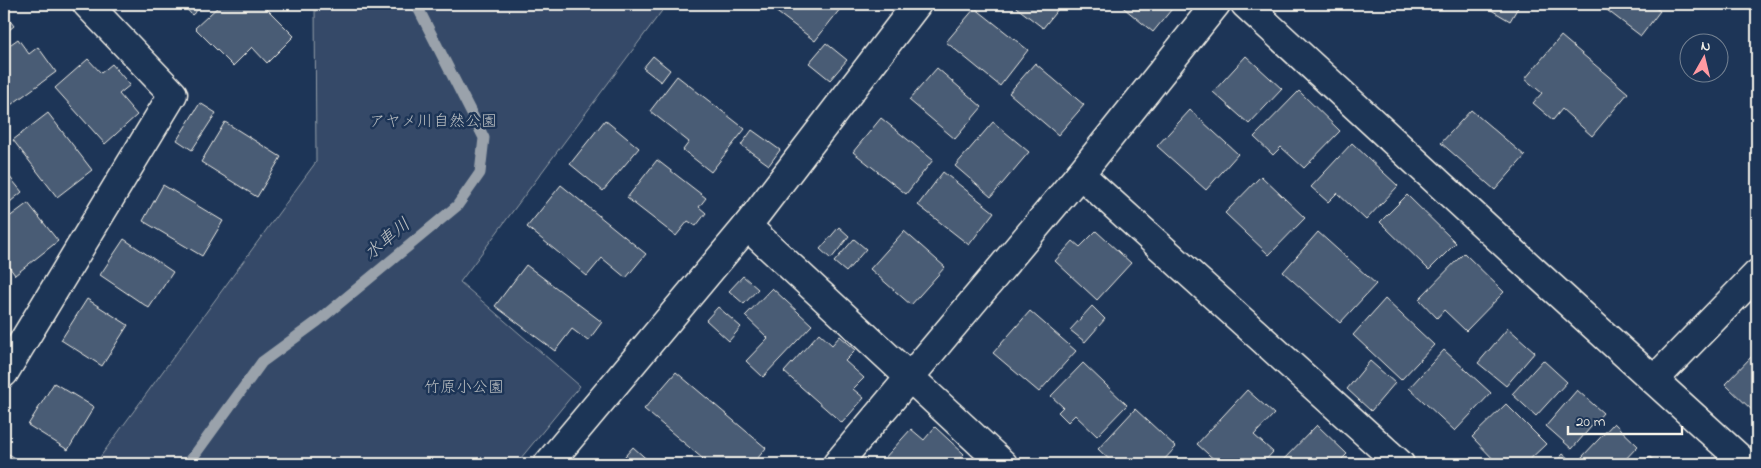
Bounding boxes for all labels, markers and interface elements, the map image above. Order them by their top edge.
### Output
north arrow [1678,32,1728,82]
text: N [1699,36,1712,58]
park label: アヤメ川自然公園 [369,110,497,134]
water label: 水車川 [359,213,417,267]
park label: 竹原小公園 [424,376,504,400]
scale bar [1568,403,1682,435]
text: 20 m [1576,411,1606,433]

